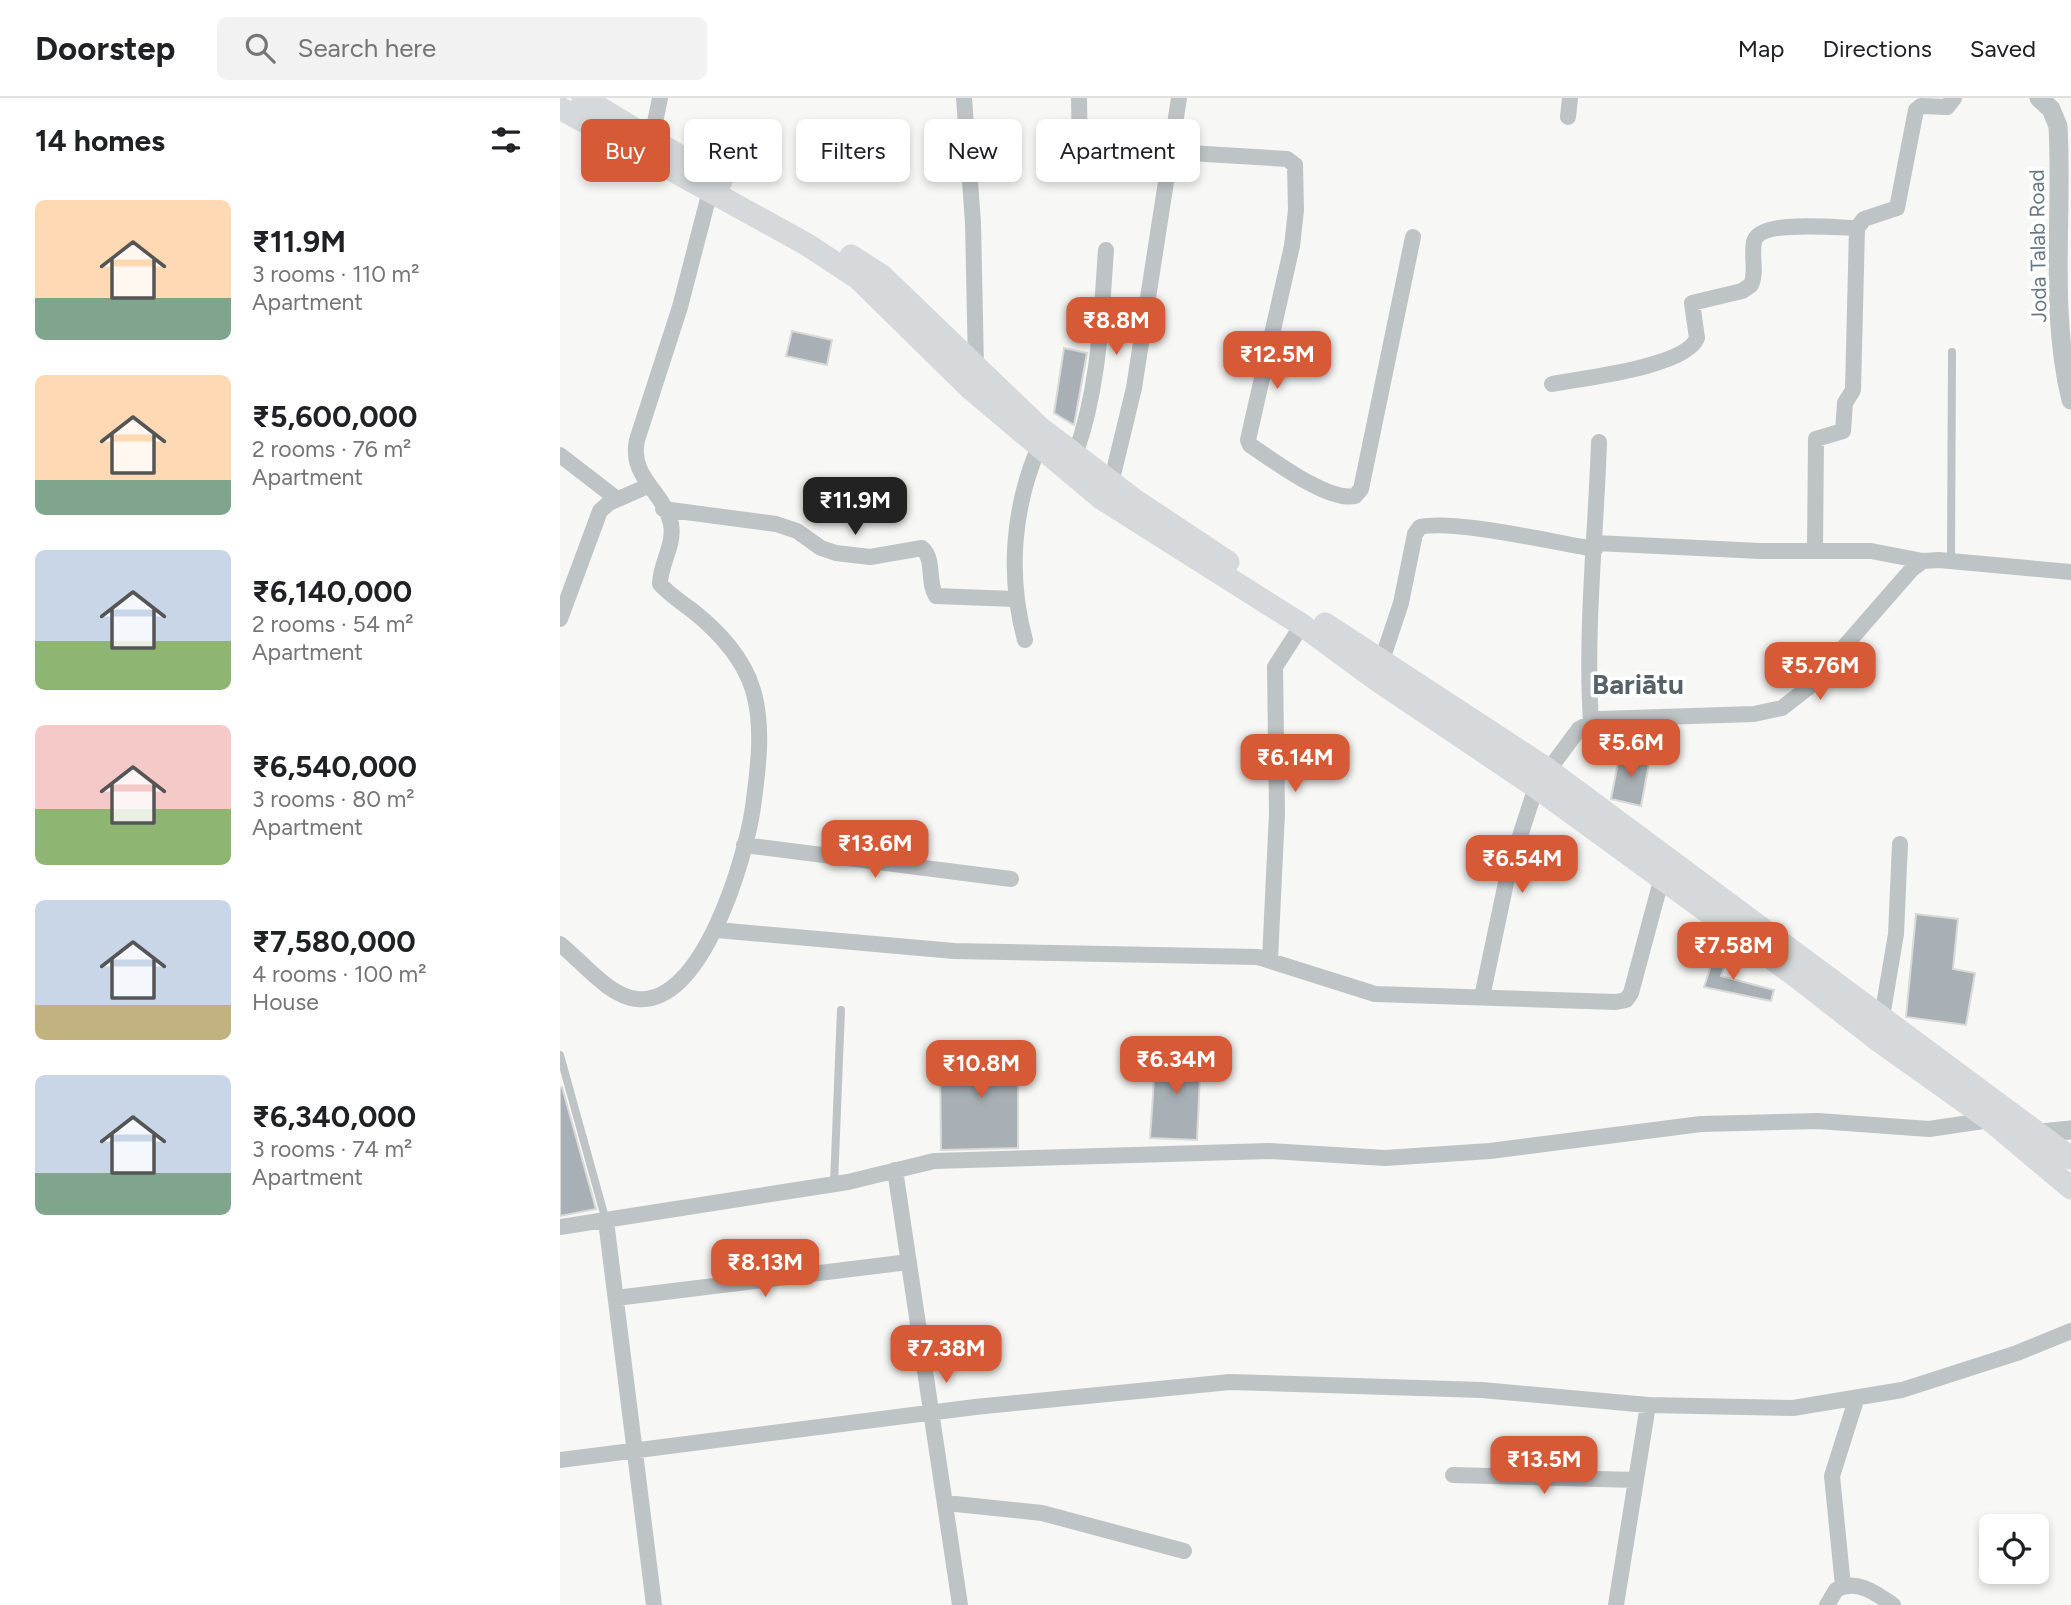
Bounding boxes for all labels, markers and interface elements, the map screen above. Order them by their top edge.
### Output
search box [217,17,707,80]
text: Doorstep [35,29,175,68]
icon: search [241,29,279,67]
text: Search here [297,32,436,64]
text: Map [1738,34,1784,63]
text: Directions [1822,34,1932,63]
text: Saved [1970,34,2036,63]
chip: Buy [581,119,670,182]
chip: Rent [684,119,782,182]
chip: Filters [796,119,910,182]
chip: New [924,119,1022,182]
chip: Apartment [1036,119,1200,182]
icon: filters [487,121,525,159]
text: 14 homes [35,122,165,159]
street label: Joda Talab Road [2024,169,2051,323]
text: ₹11.9M [252,223,346,260]
icon: home [91,228,175,312]
text: 3 rooms · 110 m² [252,260,419,288]
text: Apartment [252,288,363,316]
pin: ₹8.8M [1067,298,1165,357]
text: ₹8.8M [1082,306,1150,334]
pin: ₹12.5M [1220,331,1334,391]
text: ₹12.5M [1239,340,1315,368]
text: ₹5,600,000 [252,398,417,435]
icon: home [91,403,175,487]
text: 2 rooms · 76 m² [252,435,411,463]
text: Apartment [252,463,363,491]
pin: ₹11.9M [798,478,912,537]
text: ₹11.9M [819,486,891,514]
text: ₹6,140,000 [252,573,412,610]
icon: home [91,578,175,662]
text: 2 rooms · 54 m² [252,610,414,638]
text: Apartment [252,638,363,666]
pin: ₹5.76M [1763,642,1877,702]
text: ₹5.76M [1781,651,1859,679]
district label: Bariātu [1592,667,1684,701]
pin: ₹5.6M [1582,720,1680,779]
text: ₹5.6M [1598,728,1664,756]
pin: ₹6.14M [1238,734,1352,794]
text: ₹6.14M [1257,743,1333,771]
text: ₹6,540,000 [252,748,417,785]
icon: home [91,753,175,837]
text: 3 rooms · 80 m² [252,785,415,813]
text: Apartment [252,813,363,841]
pin: ₹13.6M [818,820,932,880]
text: ₹13.6M [837,829,913,857]
pin: ₹6.54M [1465,836,1579,895]
text: ₹6.54M [1482,844,1562,872]
pin: ₹7.58M [1676,922,1790,982]
text: ₹7,580,000 [252,923,416,960]
icon: home [91,928,175,1012]
text: ₹7.58M [1693,931,1773,959]
text: 4 rooms · 100 m² [252,960,426,988]
text: House [252,988,319,1016]
pin: ₹6.34M [1119,1037,1233,1096]
pin: ₹10.8M [924,1040,1038,1100]
text: ₹6.34M [1136,1045,1216,1073]
text: ₹10.8M [942,1049,1020,1077]
text: ₹6,340,000 [252,1098,416,1135]
icon: home [91,1103,175,1187]
text: 3 rooms · 74 m² [252,1135,412,1163]
text: Apartment [252,1163,363,1191]
pin: ₹8.13M [708,1240,822,1299]
text: ₹8.13M [727,1248,803,1276]
pin: ₹7.38M [889,1326,1003,1385]
text: ₹7.38M [907,1334,985,1362]
pin: ₹13.5M [1487,1436,1601,1496]
text: ₹13.5M [1506,1445,1582,1473]
map controls [1979,1514,2049,1584]
button: locate [1979,1514,2049,1584]

